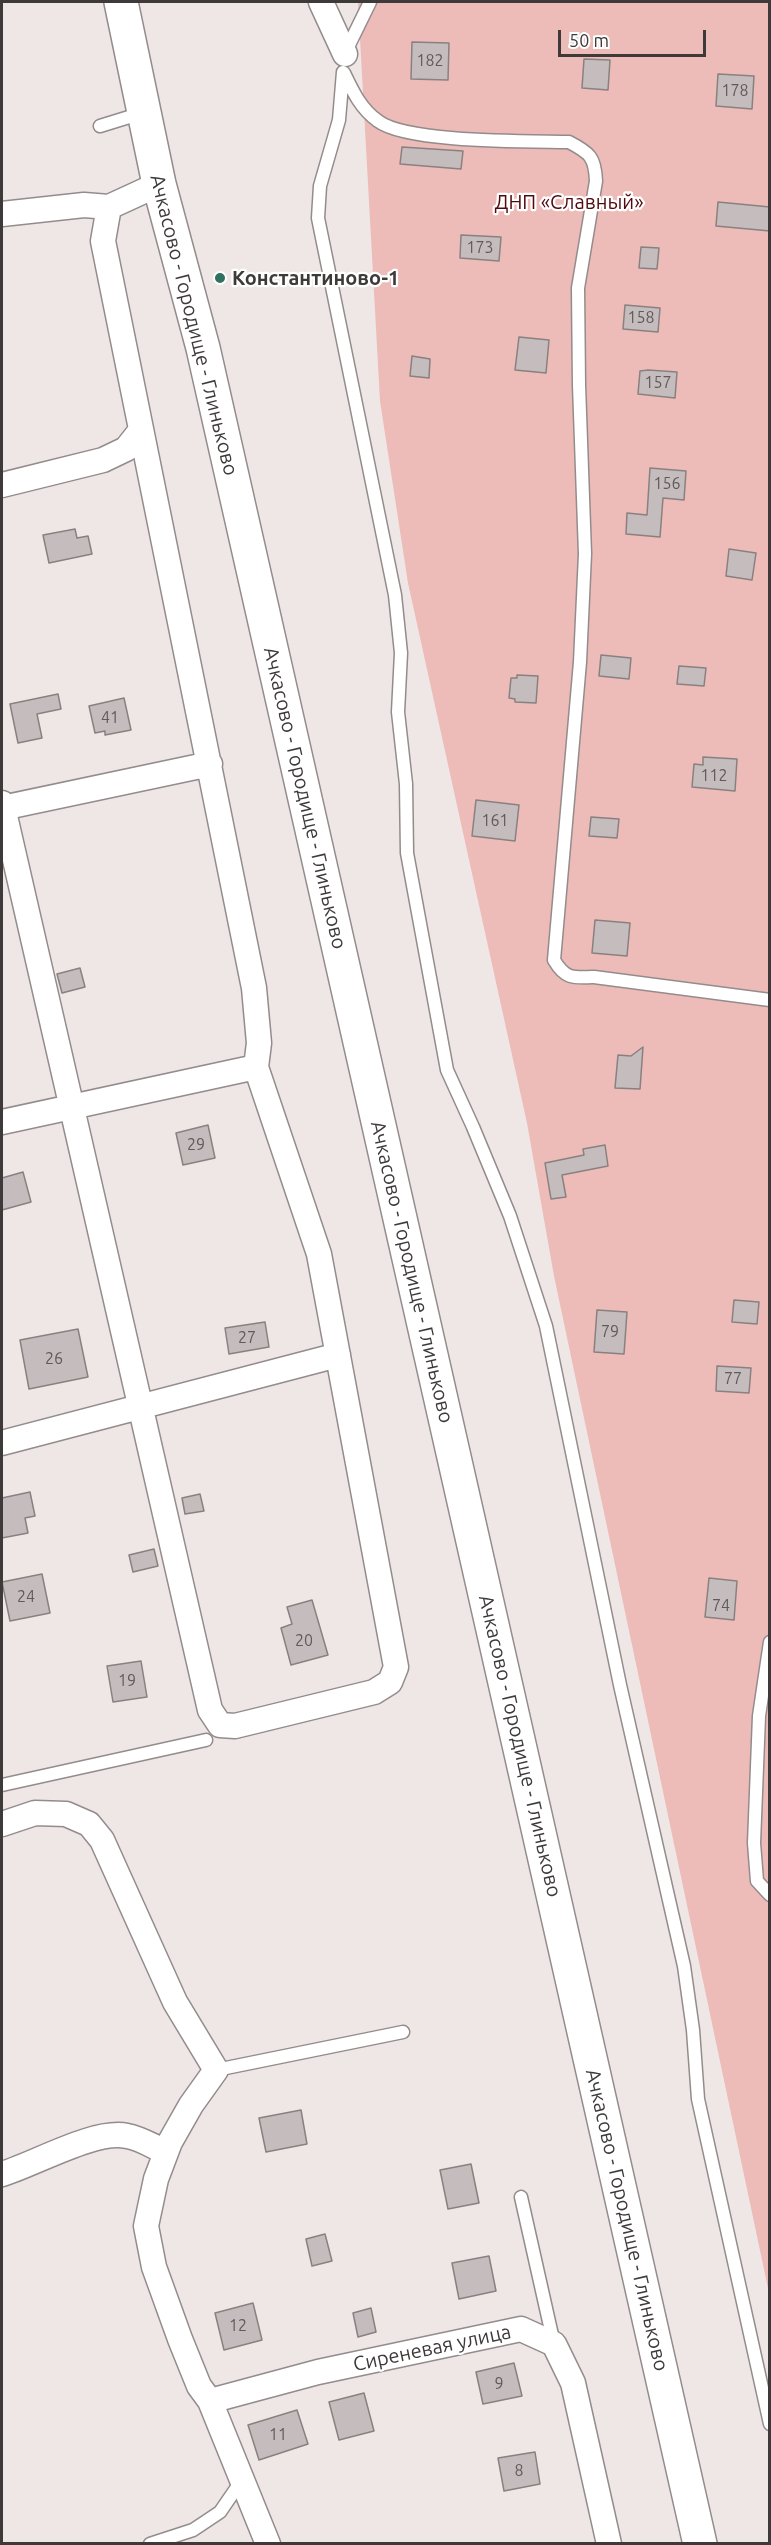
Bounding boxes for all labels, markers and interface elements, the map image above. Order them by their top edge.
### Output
scale bar [561,18,710,56]
text: 50 m [569,30,609,50]
house number: 182 [416,51,444,71]
house number: 178 [721,81,749,101]
street label: Ачкасово - Городище - Глиньково [145,172,243,478]
park label: ДНП «Славный» [494,190,644,214]
house number: 173 [466,238,494,258]
place label: Константиново-1 [232,266,399,290]
marker: Константиново-1 [213,271,227,285]
house number: 158 [627,308,655,328]
house number: 157 [644,373,672,393]
house number: 156 [653,474,681,494]
street label: Ачкасово - Городище - Глиньково [259,645,351,951]
house number: 41 [101,708,119,728]
house number: 112 [700,766,728,786]
house number: 161 [481,811,509,831]
street label: Ачкасово - Городище - Глиньково [366,1119,458,1425]
house number: 29 [187,1135,205,1155]
house number: 79 [601,1322,619,1342]
house number: 27 [238,1328,256,1348]
house number: 26 [45,1349,63,1369]
house number: 77 [724,1369,742,1389]
house number: 24 [17,1587,35,1607]
street label: Ачкасово - Городище - Глиньково [474,1593,566,1899]
house number: 74 [712,1596,730,1616]
house number: 20 [295,1631,313,1651]
house number: 19 [118,1671,136,1691]
street label: Ачкасово - Городище - Глиньково [581,2067,673,2373]
house number: 12 [229,2316,247,2336]
street label: Сиреневая улица [351,2320,513,2376]
house number: 9 [494,2374,504,2394]
house number: 11 [269,2425,287,2445]
house number: 8 [514,2461,524,2481]

